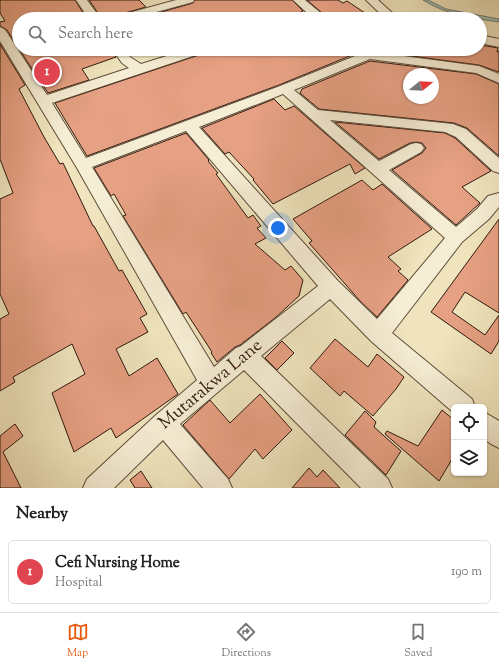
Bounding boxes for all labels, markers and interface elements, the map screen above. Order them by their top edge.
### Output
search box [12,12,487,56]
icon: search [26,23,48,45]
text: Search here [58,24,133,45]
pin: 1 [34,57,60,87]
north arrow [403,68,439,104]
your location [268,218,288,238]
street label: Mutarakwa Lane [153,334,269,436]
map controls [451,404,487,476]
button: locate [451,404,487,440]
button: layers [451,440,487,476]
text: Nearby [16,502,68,526]
text: Cefi Nursing Home [55,553,180,574]
text: 1 [28,563,32,581]
text: 190 m [451,563,482,581]
text: Hospital [55,574,102,592]
tab: Map [67,621,89,661]
tab: Directions [222,621,271,661]
tab: Saved [404,621,432,661]

